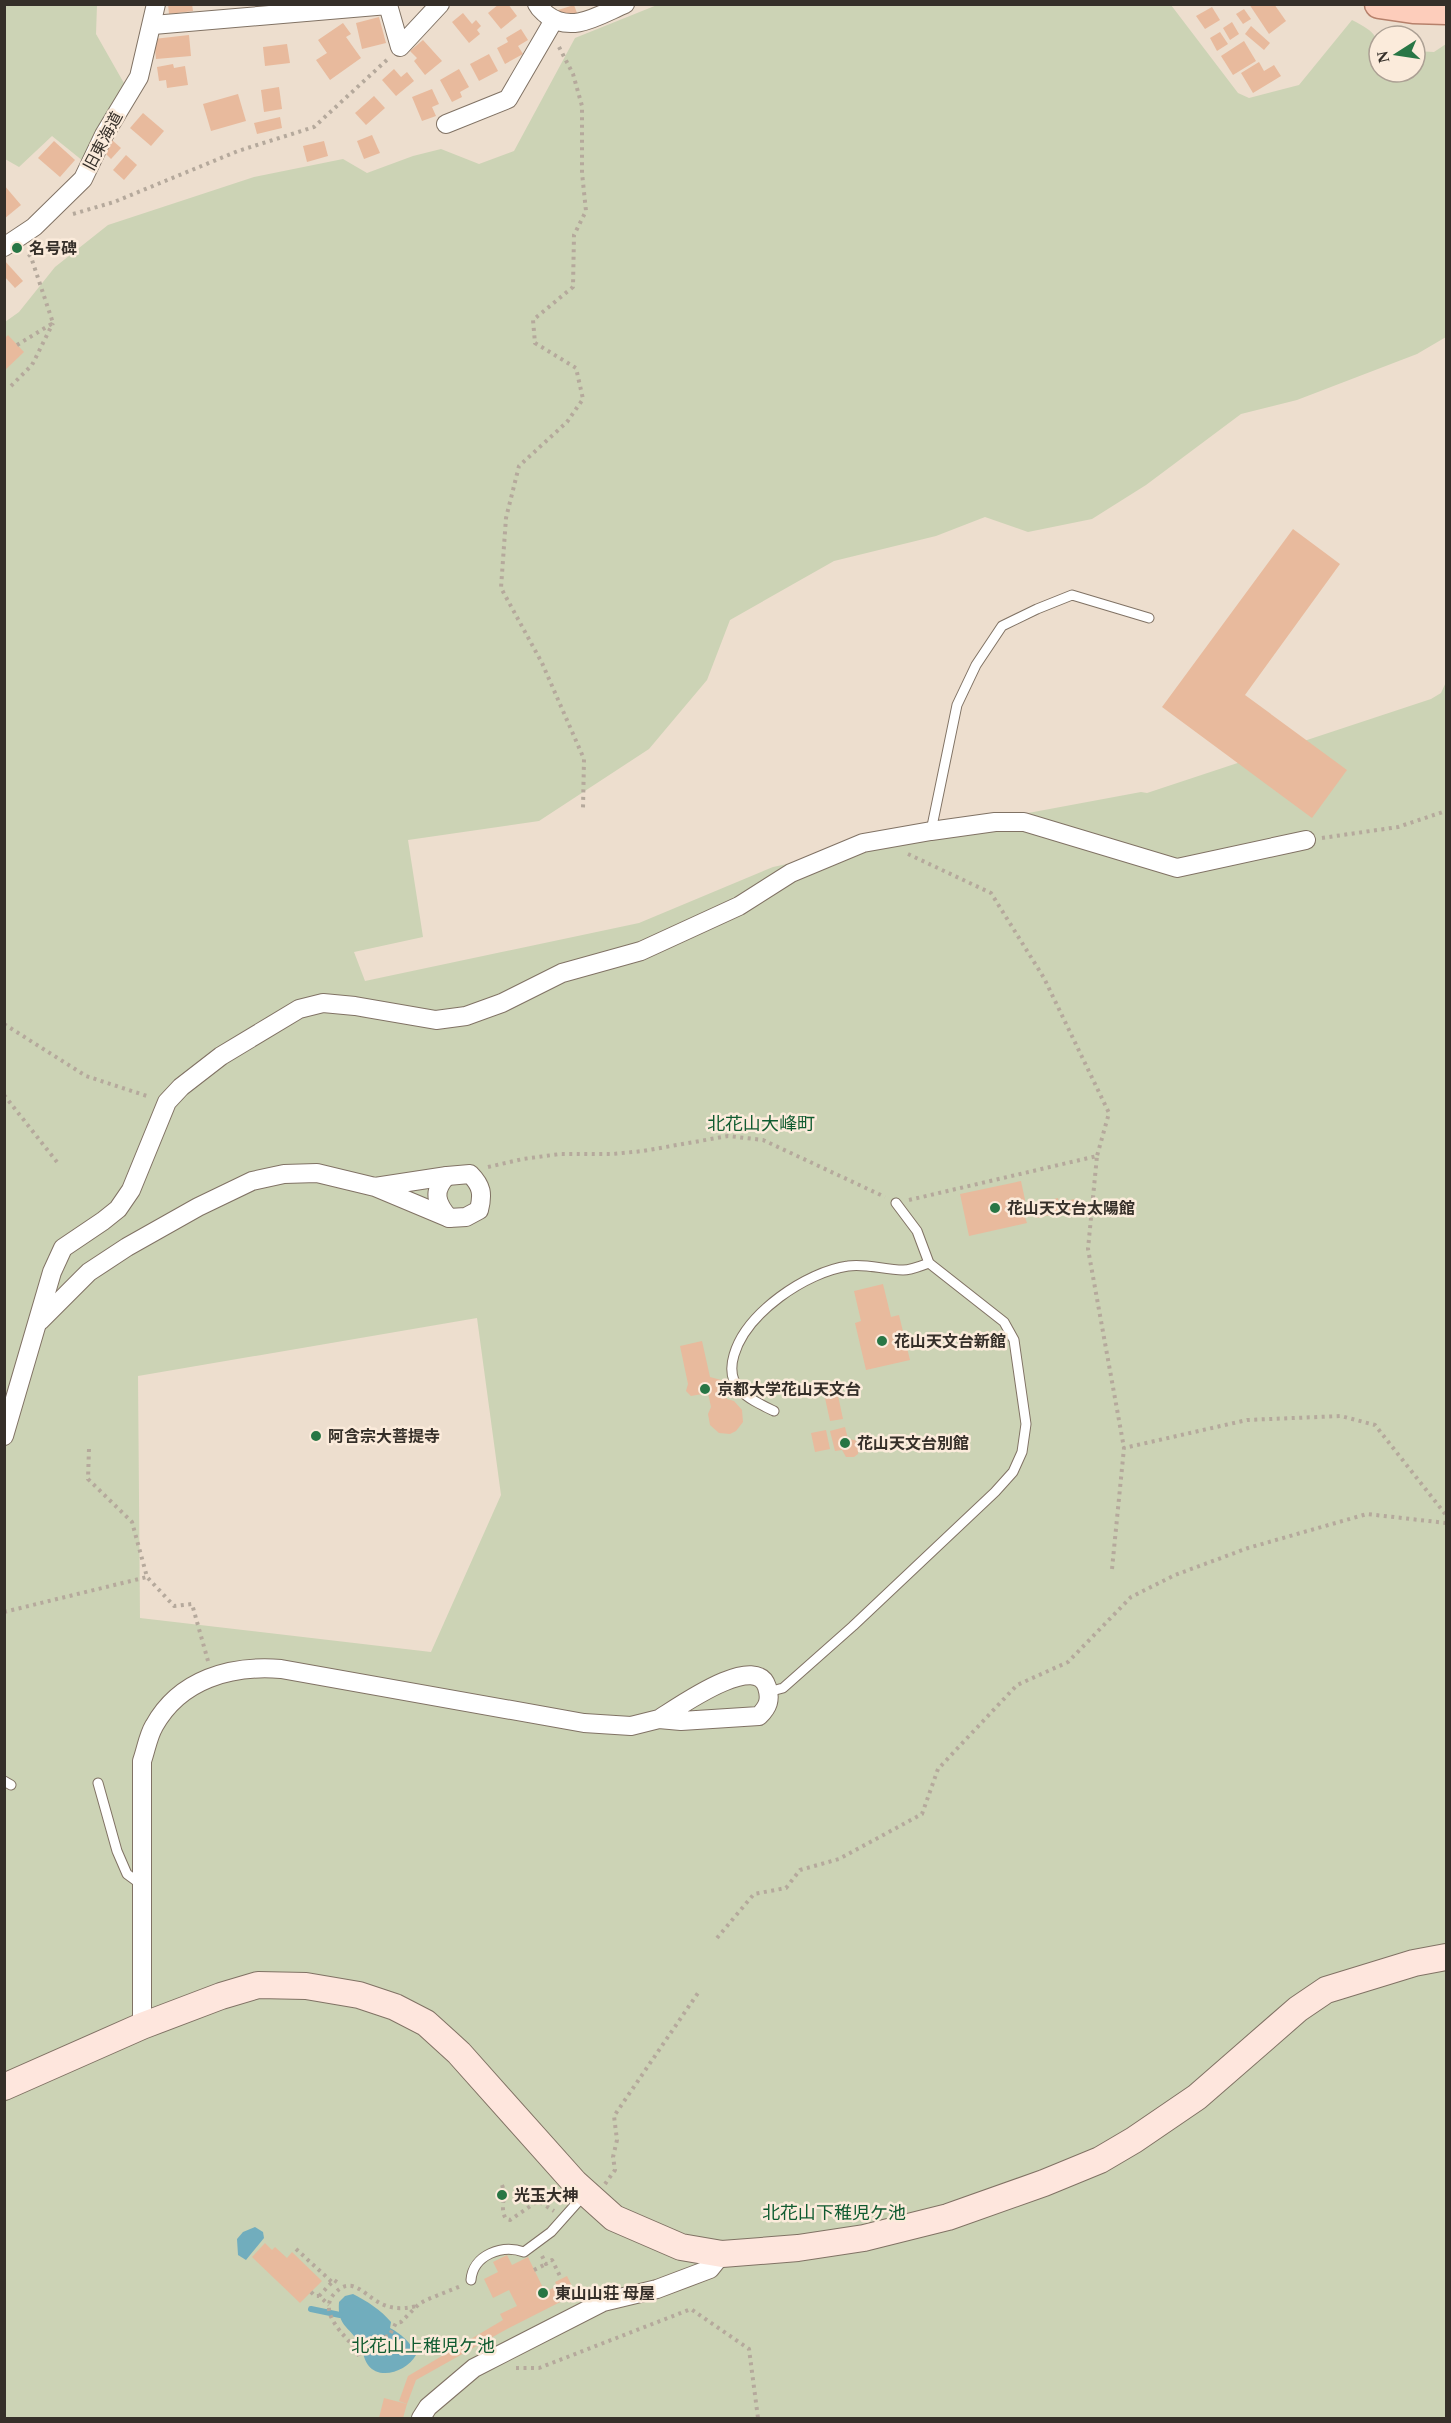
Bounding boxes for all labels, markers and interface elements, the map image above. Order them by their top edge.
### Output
north arrow [1367,24,1427,84]
text: N [1373,49,1392,64]
street label: 旧東海道 [80,109,126,173]
place label: 名号碑 [29,240,77,257]
marker: 名号碑 [10,241,24,255]
district label: 北花山大峰町 [707,1114,815,1134]
place label: 花山天文台太陽館 [1007,1200,1135,1217]
marker: 花山天文台太陽館 [988,1201,1002,1215]
place label: 花山天文台新館 [894,1333,1006,1350]
marker: 花山天文台新館 [875,1334,889,1348]
place label: 京都大学花山天文台 [717,1381,861,1398]
marker: 京都大学花山天文台 [698,1382,712,1396]
place label: 阿含宗大菩提寺 [328,1428,440,1445]
marker: 阿含宗大菩提寺 [309,1429,323,1443]
place label: 花山天文台別館 [857,1435,969,1452]
marker: 花山天文台別館 [838,1436,852,1450]
place label: 光玉大神 [514,2186,578,2204]
marker: 光玉大神 [495,2188,509,2202]
district label: 北花山下稚児ケ池 [762,2203,906,2223]
place label: 東山山荘 母屋 [555,2285,655,2302]
marker: 東山山荘 母屋 [536,2286,550,2300]
district label: 北花山上稚児ケ池 [351,2336,495,2356]

